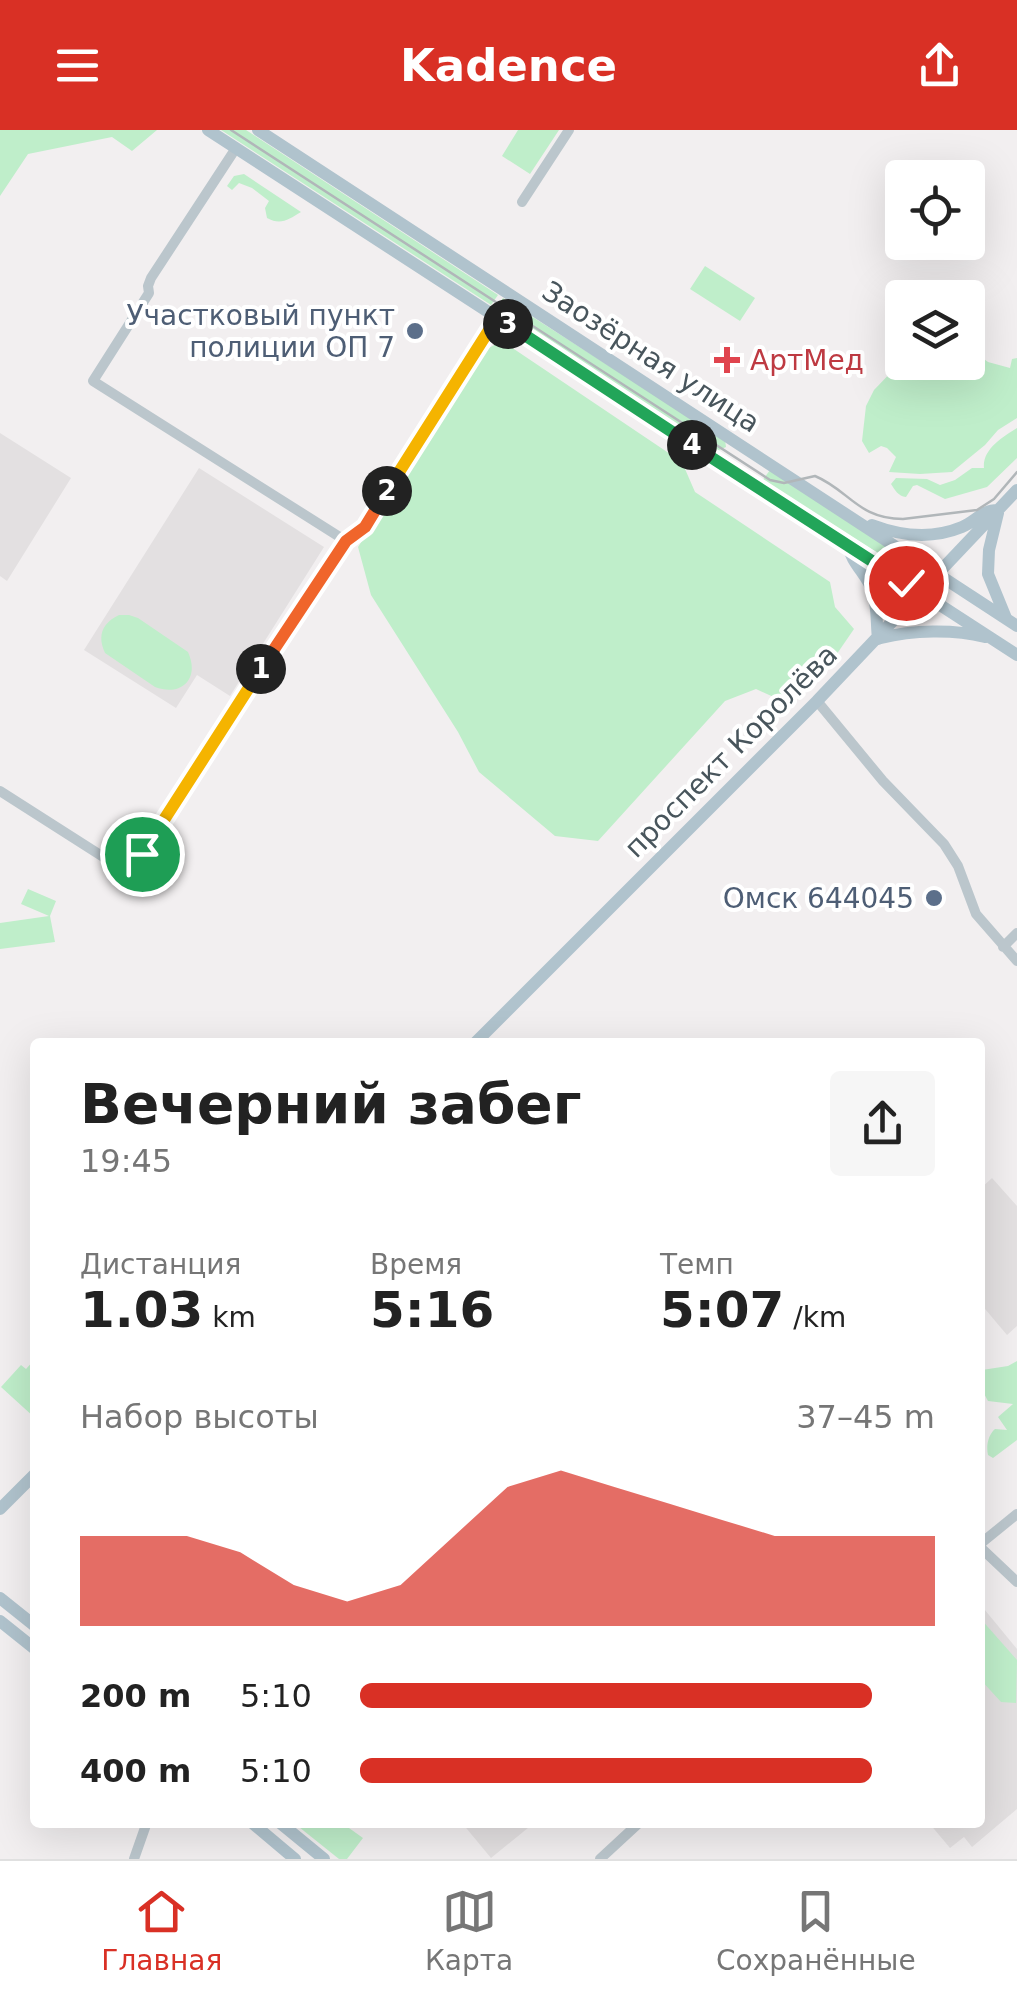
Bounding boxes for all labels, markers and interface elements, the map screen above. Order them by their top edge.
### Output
icon: menu [50,38,105,93]
icon: share [912,38,967,93]
text: Kadence [400,39,617,92]
map controls [885,160,985,380]
button: locate [885,160,985,260]
street label: Заозёрная улица [536,274,766,440]
button: layers [885,280,985,380]
place label: Участковый пункт полиции ОП 7 [126,299,395,364]
pin: 3 [483,299,533,349]
text: 3 [498,307,518,340]
marker: Участковый пункт полиции ОП 7 [404,320,426,342]
place label: АртМед [750,344,864,377]
marker: АртМед [714,347,740,373]
pin: 4 [667,420,717,470]
text: 4 [682,428,702,461]
pin: 2 [362,466,412,516]
text: 2 [377,474,397,507]
pin [864,541,949,626]
icon: check [879,556,934,611]
street label: проспект Королёва [618,638,844,864]
pin: 1 [236,644,286,694]
text: 1 [251,652,271,685]
pin [100,812,185,897]
icon: arrive [115,827,170,882]
place label: Омск 644045 [723,882,914,915]
marker: Омск 644045 [923,887,945,909]
button: share [830,1071,935,1176]
text: Вечерний забег [80,1072,581,1136]
text: 19:45 [80,1142,172,1180]
text: Дистанция [80,1248,241,1281]
text: Время [370,1248,462,1281]
text: Темп [660,1248,734,1281]
text: 1.03 [80,1281,203,1339]
text: 5:16 [370,1281,494,1339]
text: 5:07 [660,1281,784,1339]
text: km [203,1301,256,1334]
text: /km [784,1301,846,1334]
text: Набор высоты [80,1398,319,1436]
text: 37–45 m [796,1398,935,1436]
text: 200 m [80,1677,191,1715]
text: 5:10 [240,1677,312,1715]
text: 400 m [80,1752,191,1790]
text: 5:10 [240,1752,312,1790]
tab: Главная [101,1884,222,1977]
tab: Карта [425,1884,513,1977]
tab: Сохранённые [716,1884,916,1977]

